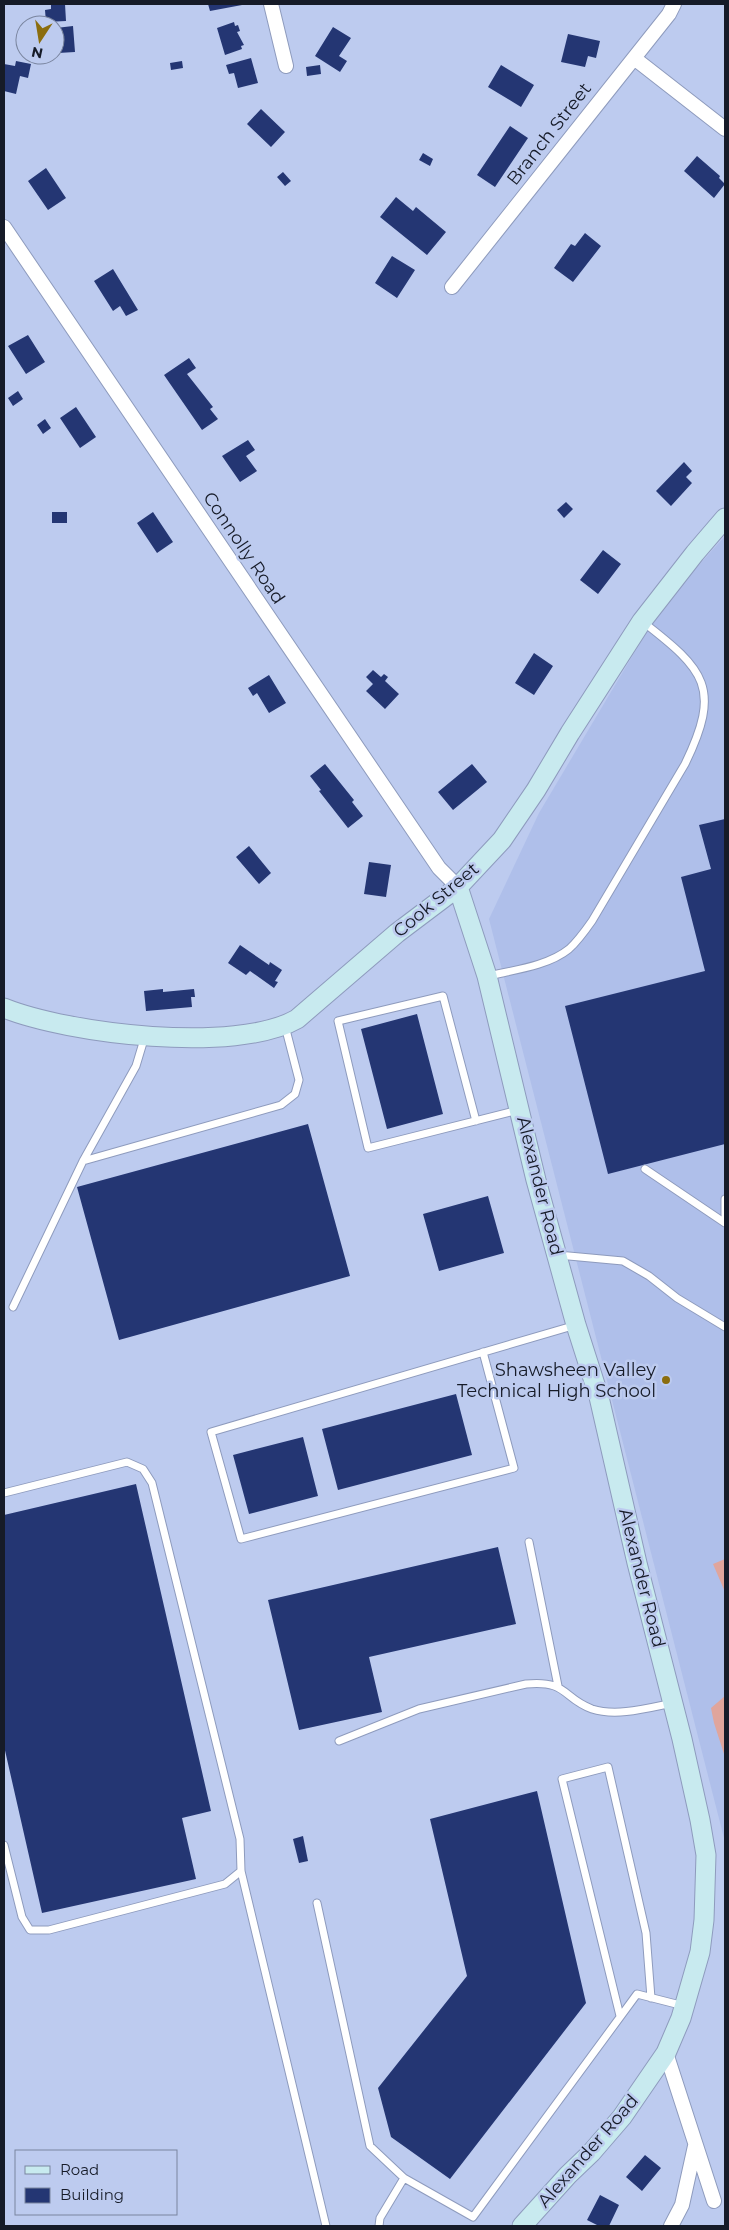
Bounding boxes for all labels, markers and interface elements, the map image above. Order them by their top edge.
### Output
north arrow [15,15,65,65]
text: N [30,43,45,63]
street label: Branch Street [502,78,596,190]
street label: Connolly Road [198,488,290,608]
street label: Cook Street [389,858,483,942]
street label: Alexander Road [512,1114,568,1258]
place label: Shawsheen Valley Technical High School [457,1359,656,1402]
marker: Shawsheen Valley Technical High School [660,1374,672,1386]
street label: Alexander Road [614,1506,670,1650]
street label: Alexander Road [533,2090,643,2212]
legend [15,2150,178,2215]
text: Road [60,2160,99,2179]
text: Building [60,2185,124,2204]

